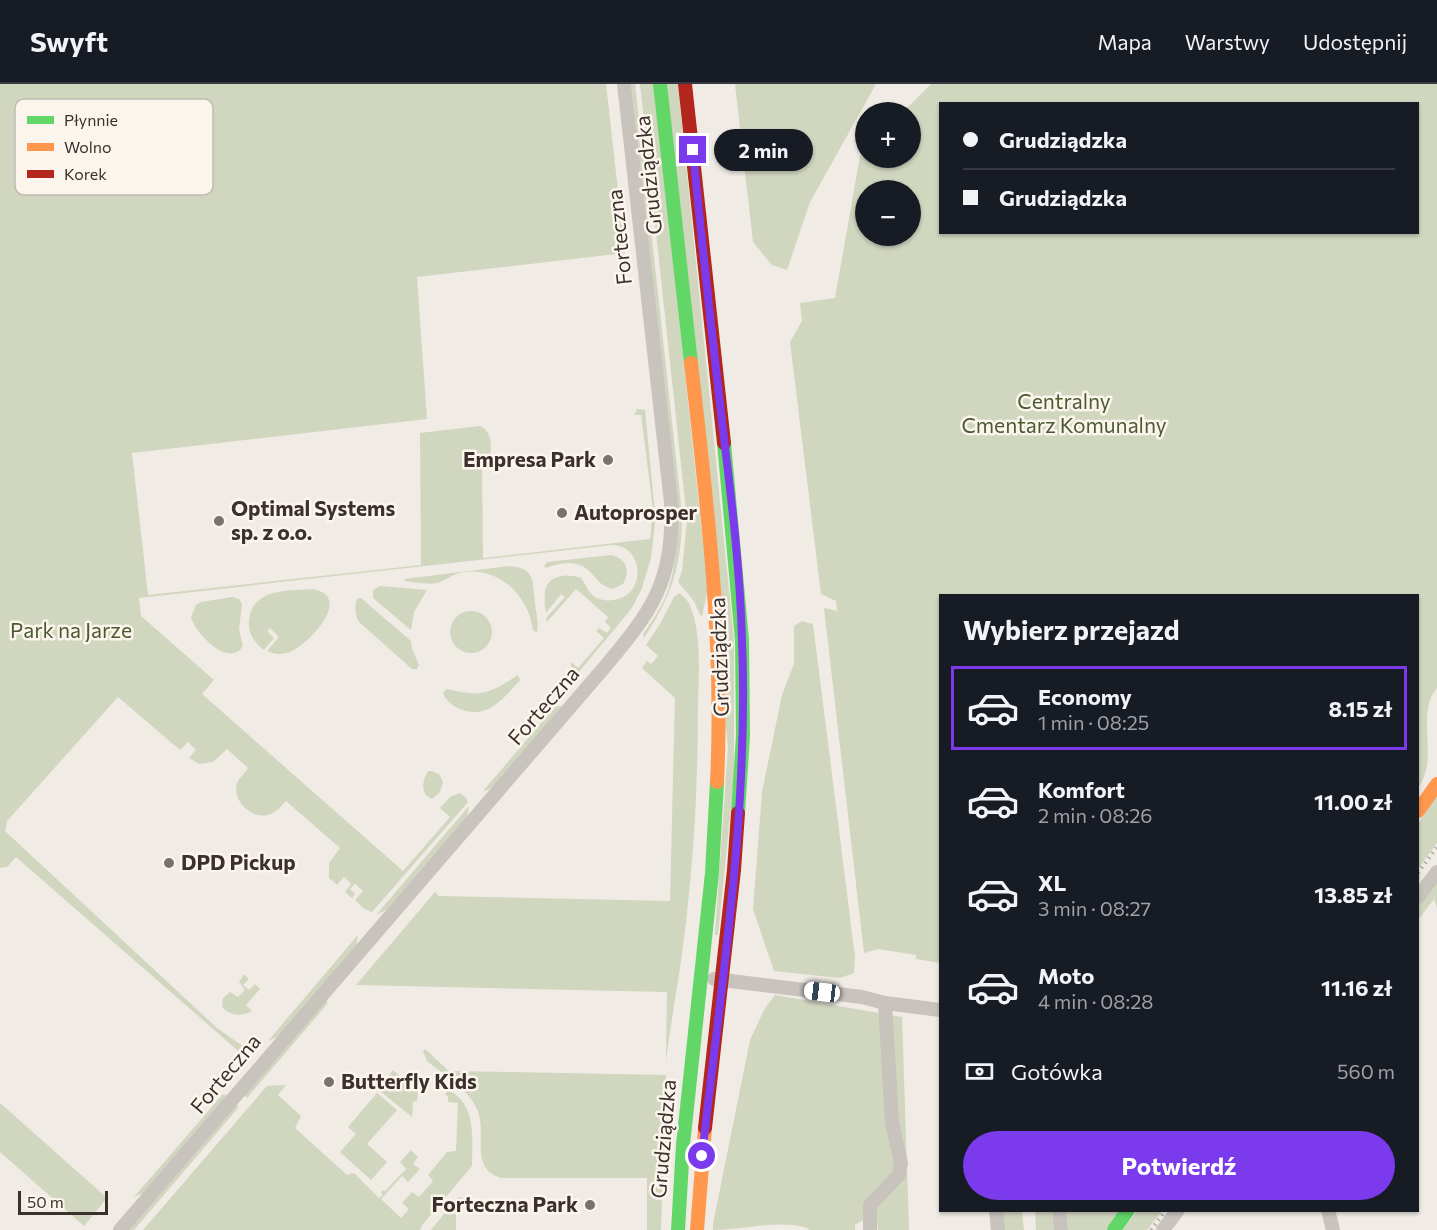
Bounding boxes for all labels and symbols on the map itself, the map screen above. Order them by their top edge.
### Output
legend [15,99,213,195]
text: Płynnie [64,110,118,129]
street label: Grudziądzka [629,114,666,236]
callout: 2 min [714,129,813,171]
route end [679,136,706,163]
text: Wolno [64,137,112,156]
text: Korek [64,164,107,183]
street label: Forteczna [601,188,636,286]
park label: Centralny Cmentarz Komunalny [961,388,1167,437]
place label: Empresa Park [463,446,596,471]
marker: Empresa Park [601,453,615,467]
place label: Optimal Systems sp. z o.o. [231,495,395,544]
place label: Autoprosper [574,499,698,524]
marker: Autoprosper [555,506,569,520]
marker: Optimal Systems sp. z o.o. [212,514,226,528]
street label: Grudziądzka [704,597,733,717]
park label: Park na Jarze [10,617,132,642]
street label: Forteczna [502,661,584,749]
place label: DPD Pickup [181,849,296,874]
marker: DPD Pickup [162,856,176,870]
car [803,981,841,1003]
street label: Forteczna [184,1028,265,1118]
place label: Butterfly Kids [341,1068,477,1093]
marker: Butterfly Kids [322,1075,336,1089]
street label: Grudziądzka [645,1078,680,1199]
route start [688,1142,715,1169]
scale bar [18,1188,108,1216]
place label: Forteczna Park [431,1191,578,1216]
marker: Forteczna Park [583,1198,597,1212]

